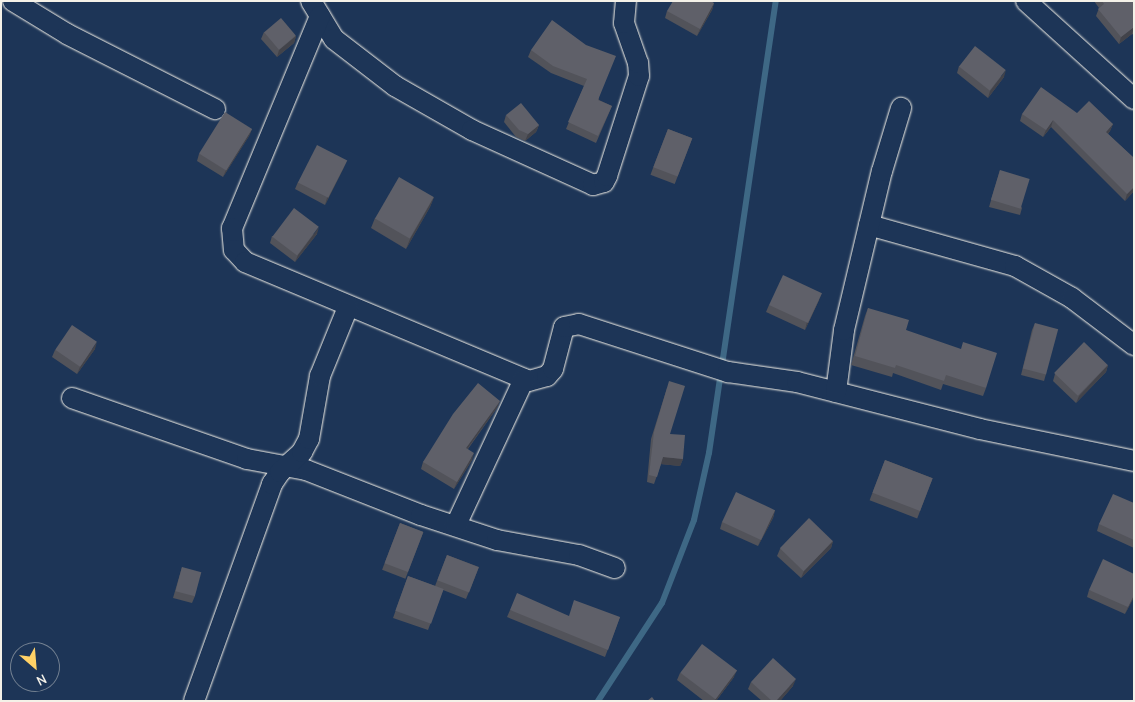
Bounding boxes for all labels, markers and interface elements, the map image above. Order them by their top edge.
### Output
north arrow [10,642,60,692]
text: N [34,670,50,690]

